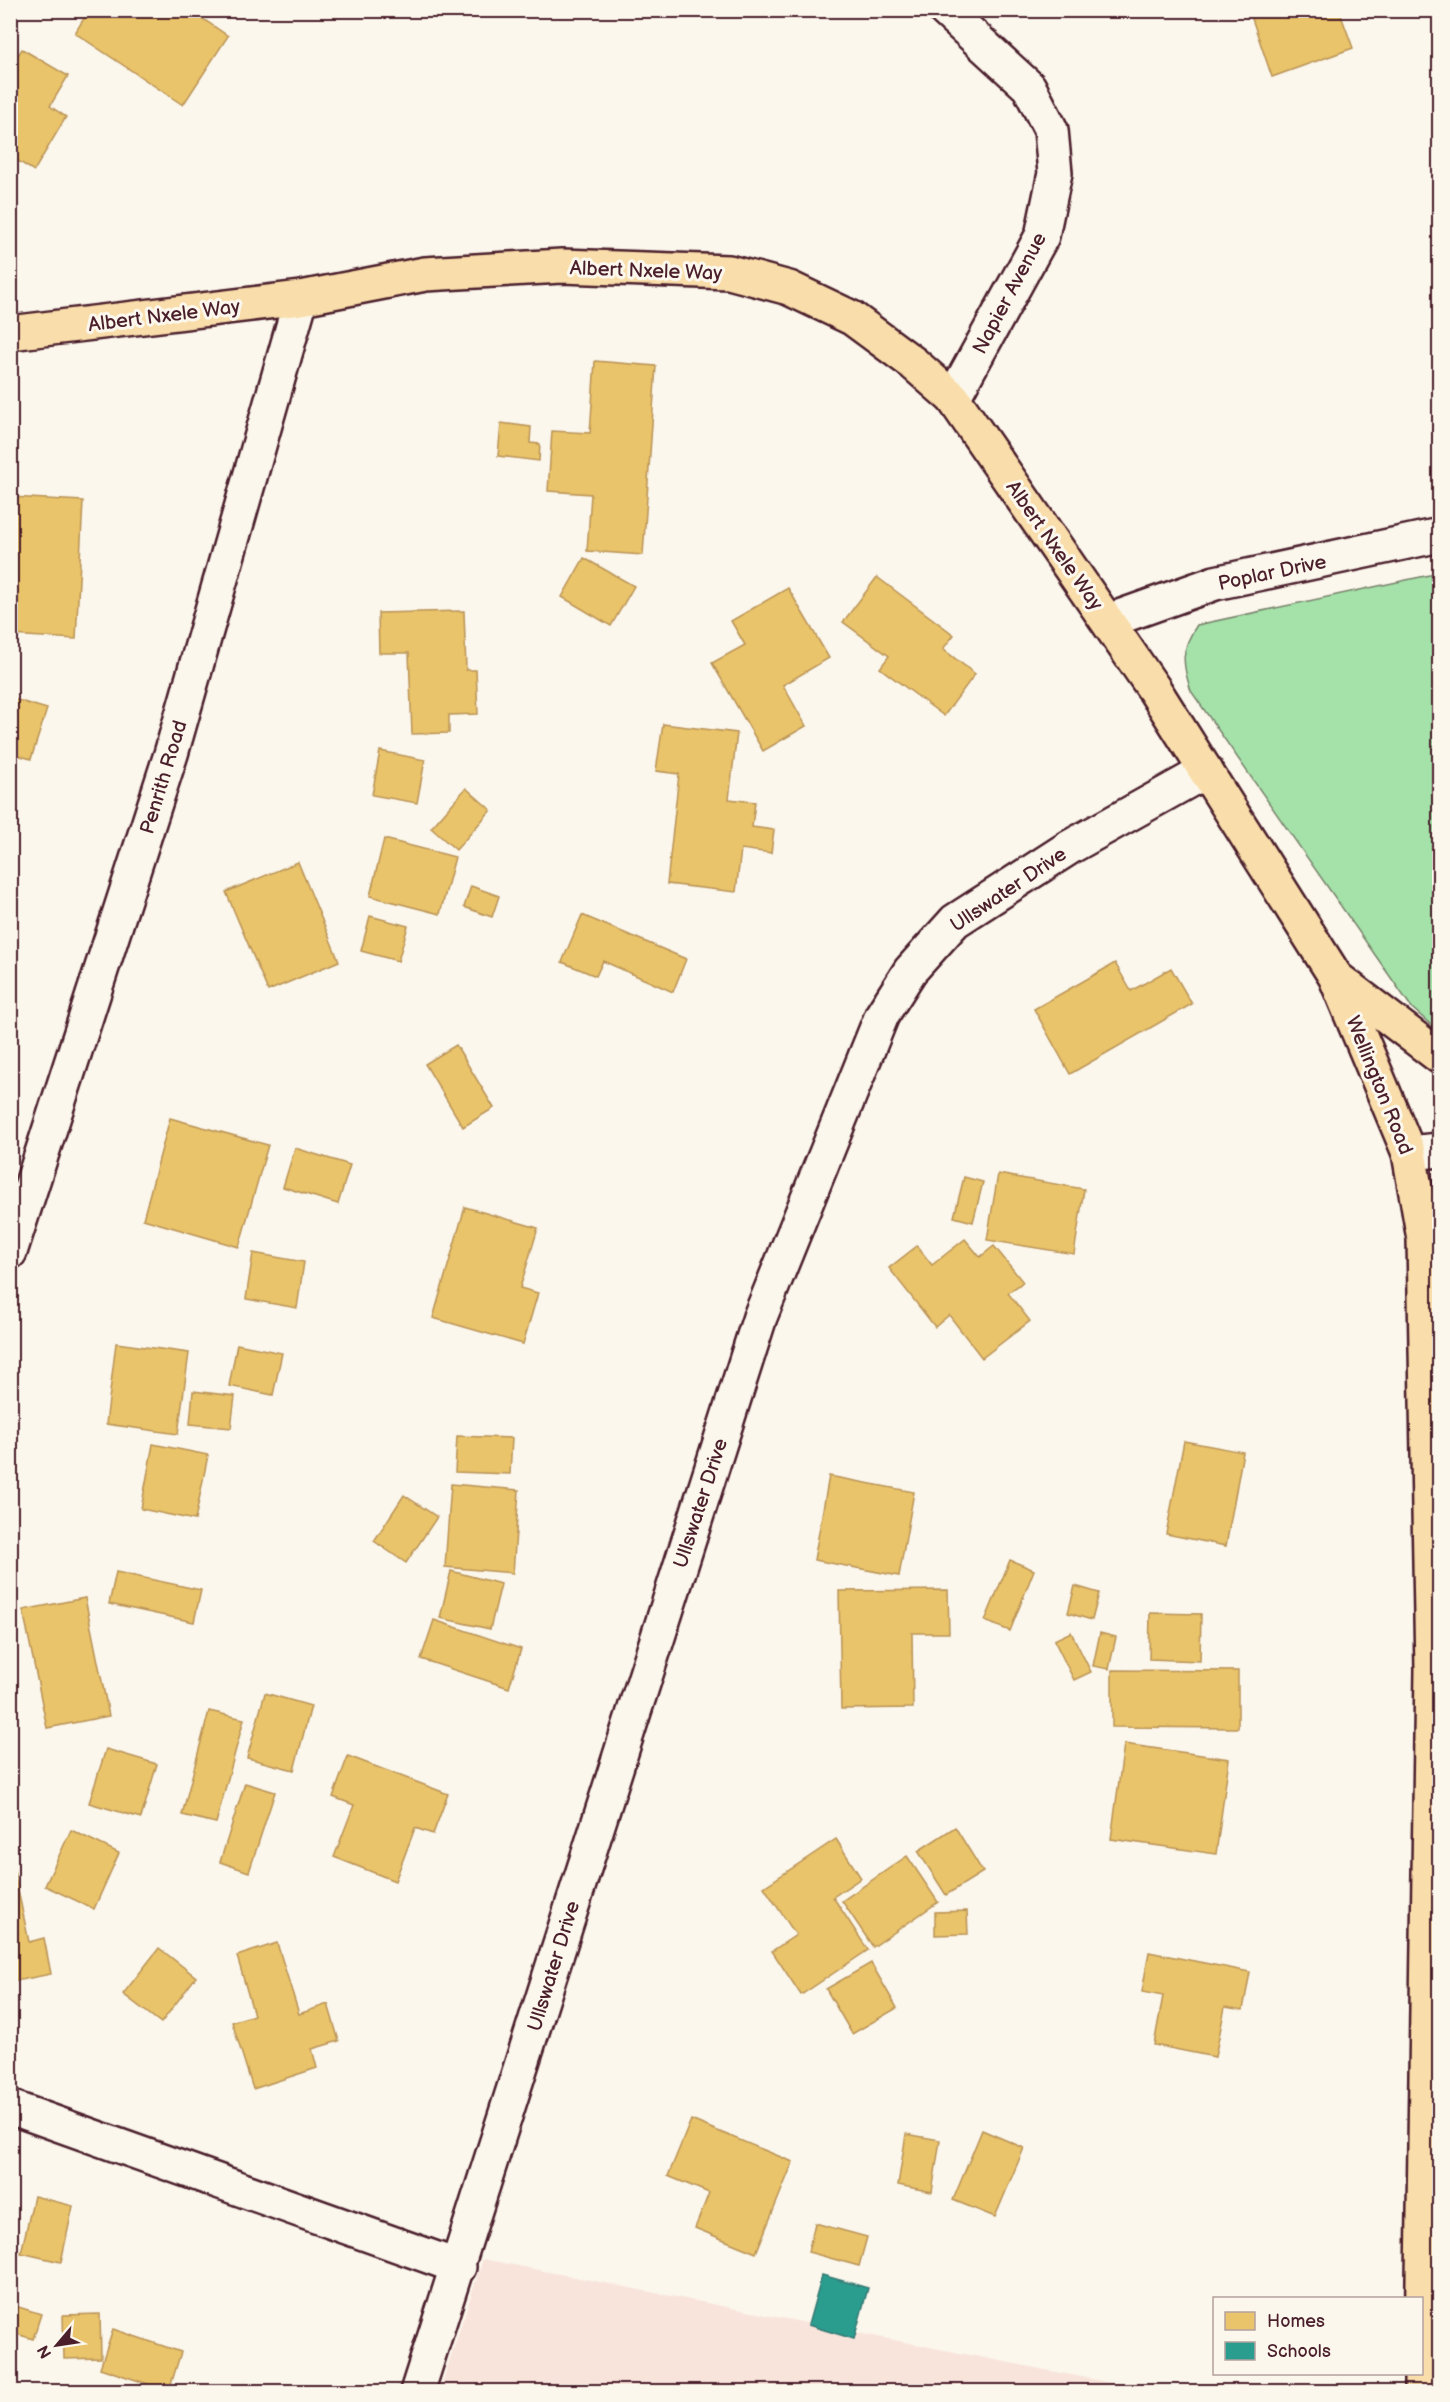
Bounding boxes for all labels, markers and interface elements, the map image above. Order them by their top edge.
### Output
street label: Napier Avenue [968,228,1052,358]
street label: Albert Nxele Way [569,256,723,286]
street label: Albert Nxele Way [87,295,241,337]
street label: Albert Nxele Way [1001,476,1108,615]
street label: Poplar Drive [1216,550,1329,596]
street label: Penrith Road [135,717,193,837]
street label: Ullswater Drive [946,842,1071,938]
street label: Wellington Road [1340,1013,1418,1158]
street label: Ullswater Drive [669,1435,733,1571]
street label: Ullswater Drive [523,1898,585,2034]
legend [1213,2297,1423,2375]
text: Homes [1267,2311,1325,2332]
north arrow [27,2315,87,2375]
text: Schools [1267,2341,1331,2362]
text: N [34,2342,56,2361]

